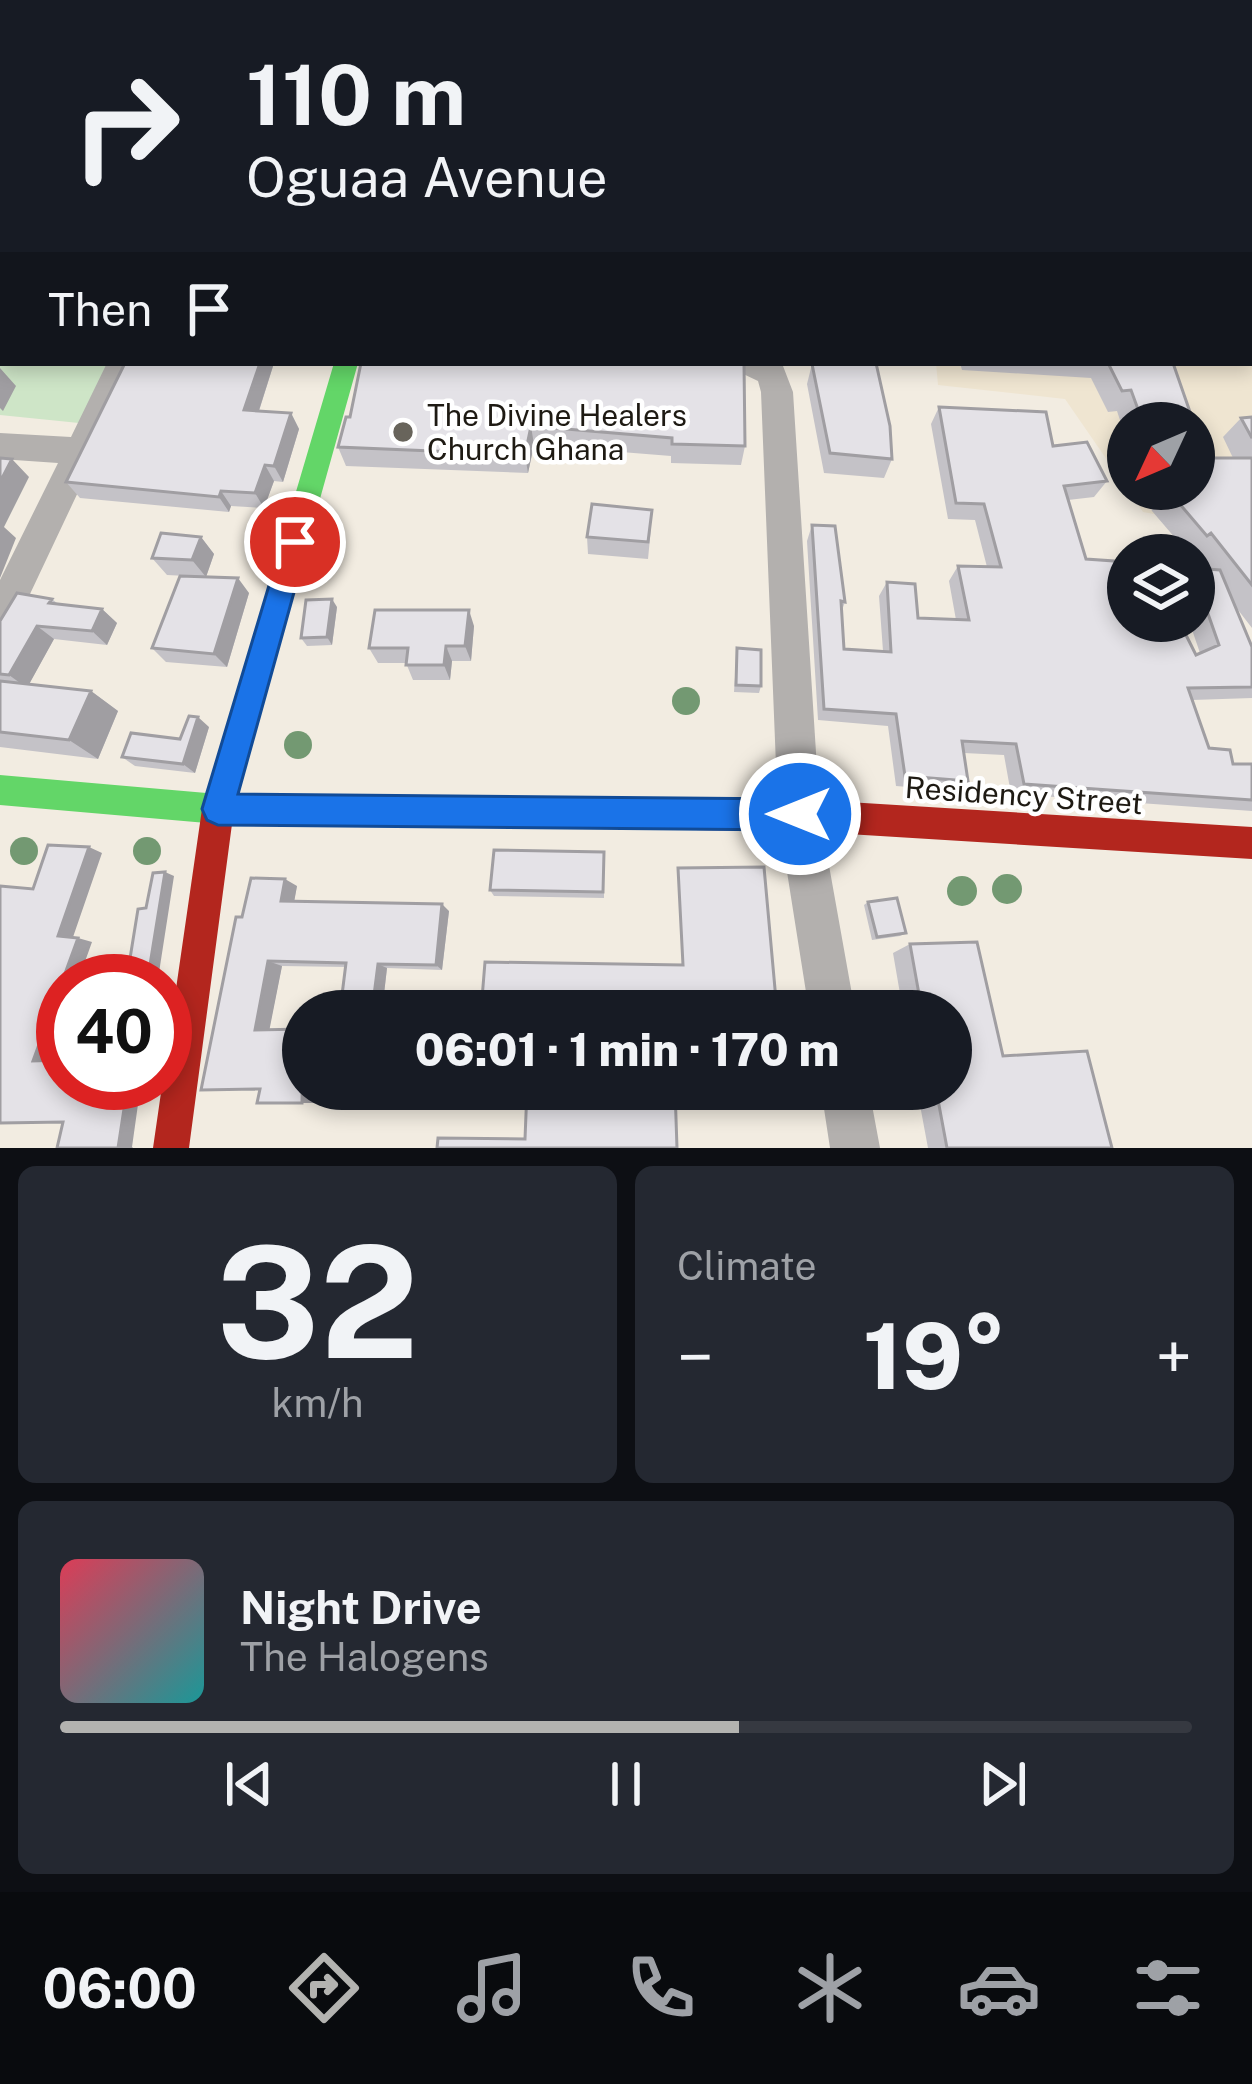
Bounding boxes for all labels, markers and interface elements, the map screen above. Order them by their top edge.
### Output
text: 110 m [246,45,466,144]
icon: right [48,48,204,204]
text: Oguaa Avenue [246,146,608,209]
icon: arrive [176,276,242,342]
text: Then [48,283,152,336]
place label: The Divine Healers Church Ghana [427,397,687,467]
north arrow [1107,402,1215,510]
map controls [1107,402,1215,642]
marker: The Divine Healers Church Ghana [390,419,416,445]
pin [244,491,346,593]
icon: arrive [262,509,328,575]
button: layers [1107,534,1215,642]
position arrow [737,751,863,877]
street label: Residency Street [904,769,1144,821]
speed limit sign: 40 [36,954,192,1110]
text: 06:01 · 1 min · 170 m [415,1023,839,1076]
text: 32 [216,1210,419,1393]
text: Climate [677,1243,817,1289]
text: 19° [863,1303,1006,1409]
text: − [677,1318,714,1396]
text: + [1155,1318,1192,1396]
text: km/h [272,1380,363,1426]
text: Night Drive [240,1581,482,1634]
text: The Halogens [240,1634,489,1680]
icon: previous [216,1751,282,1817]
icon: pause [593,1751,659,1817]
icon: next [970,1751,1036,1817]
icon: directions [282,1946,366,2030]
icon: music [450,1946,534,2030]
icon: phone [619,1946,703,2030]
icon: climate [788,1946,872,2030]
icon: car [957,1946,1041,2030]
icon: filters [1126,1946,1210,2030]
text: 06:00 [42,1957,197,2020]

